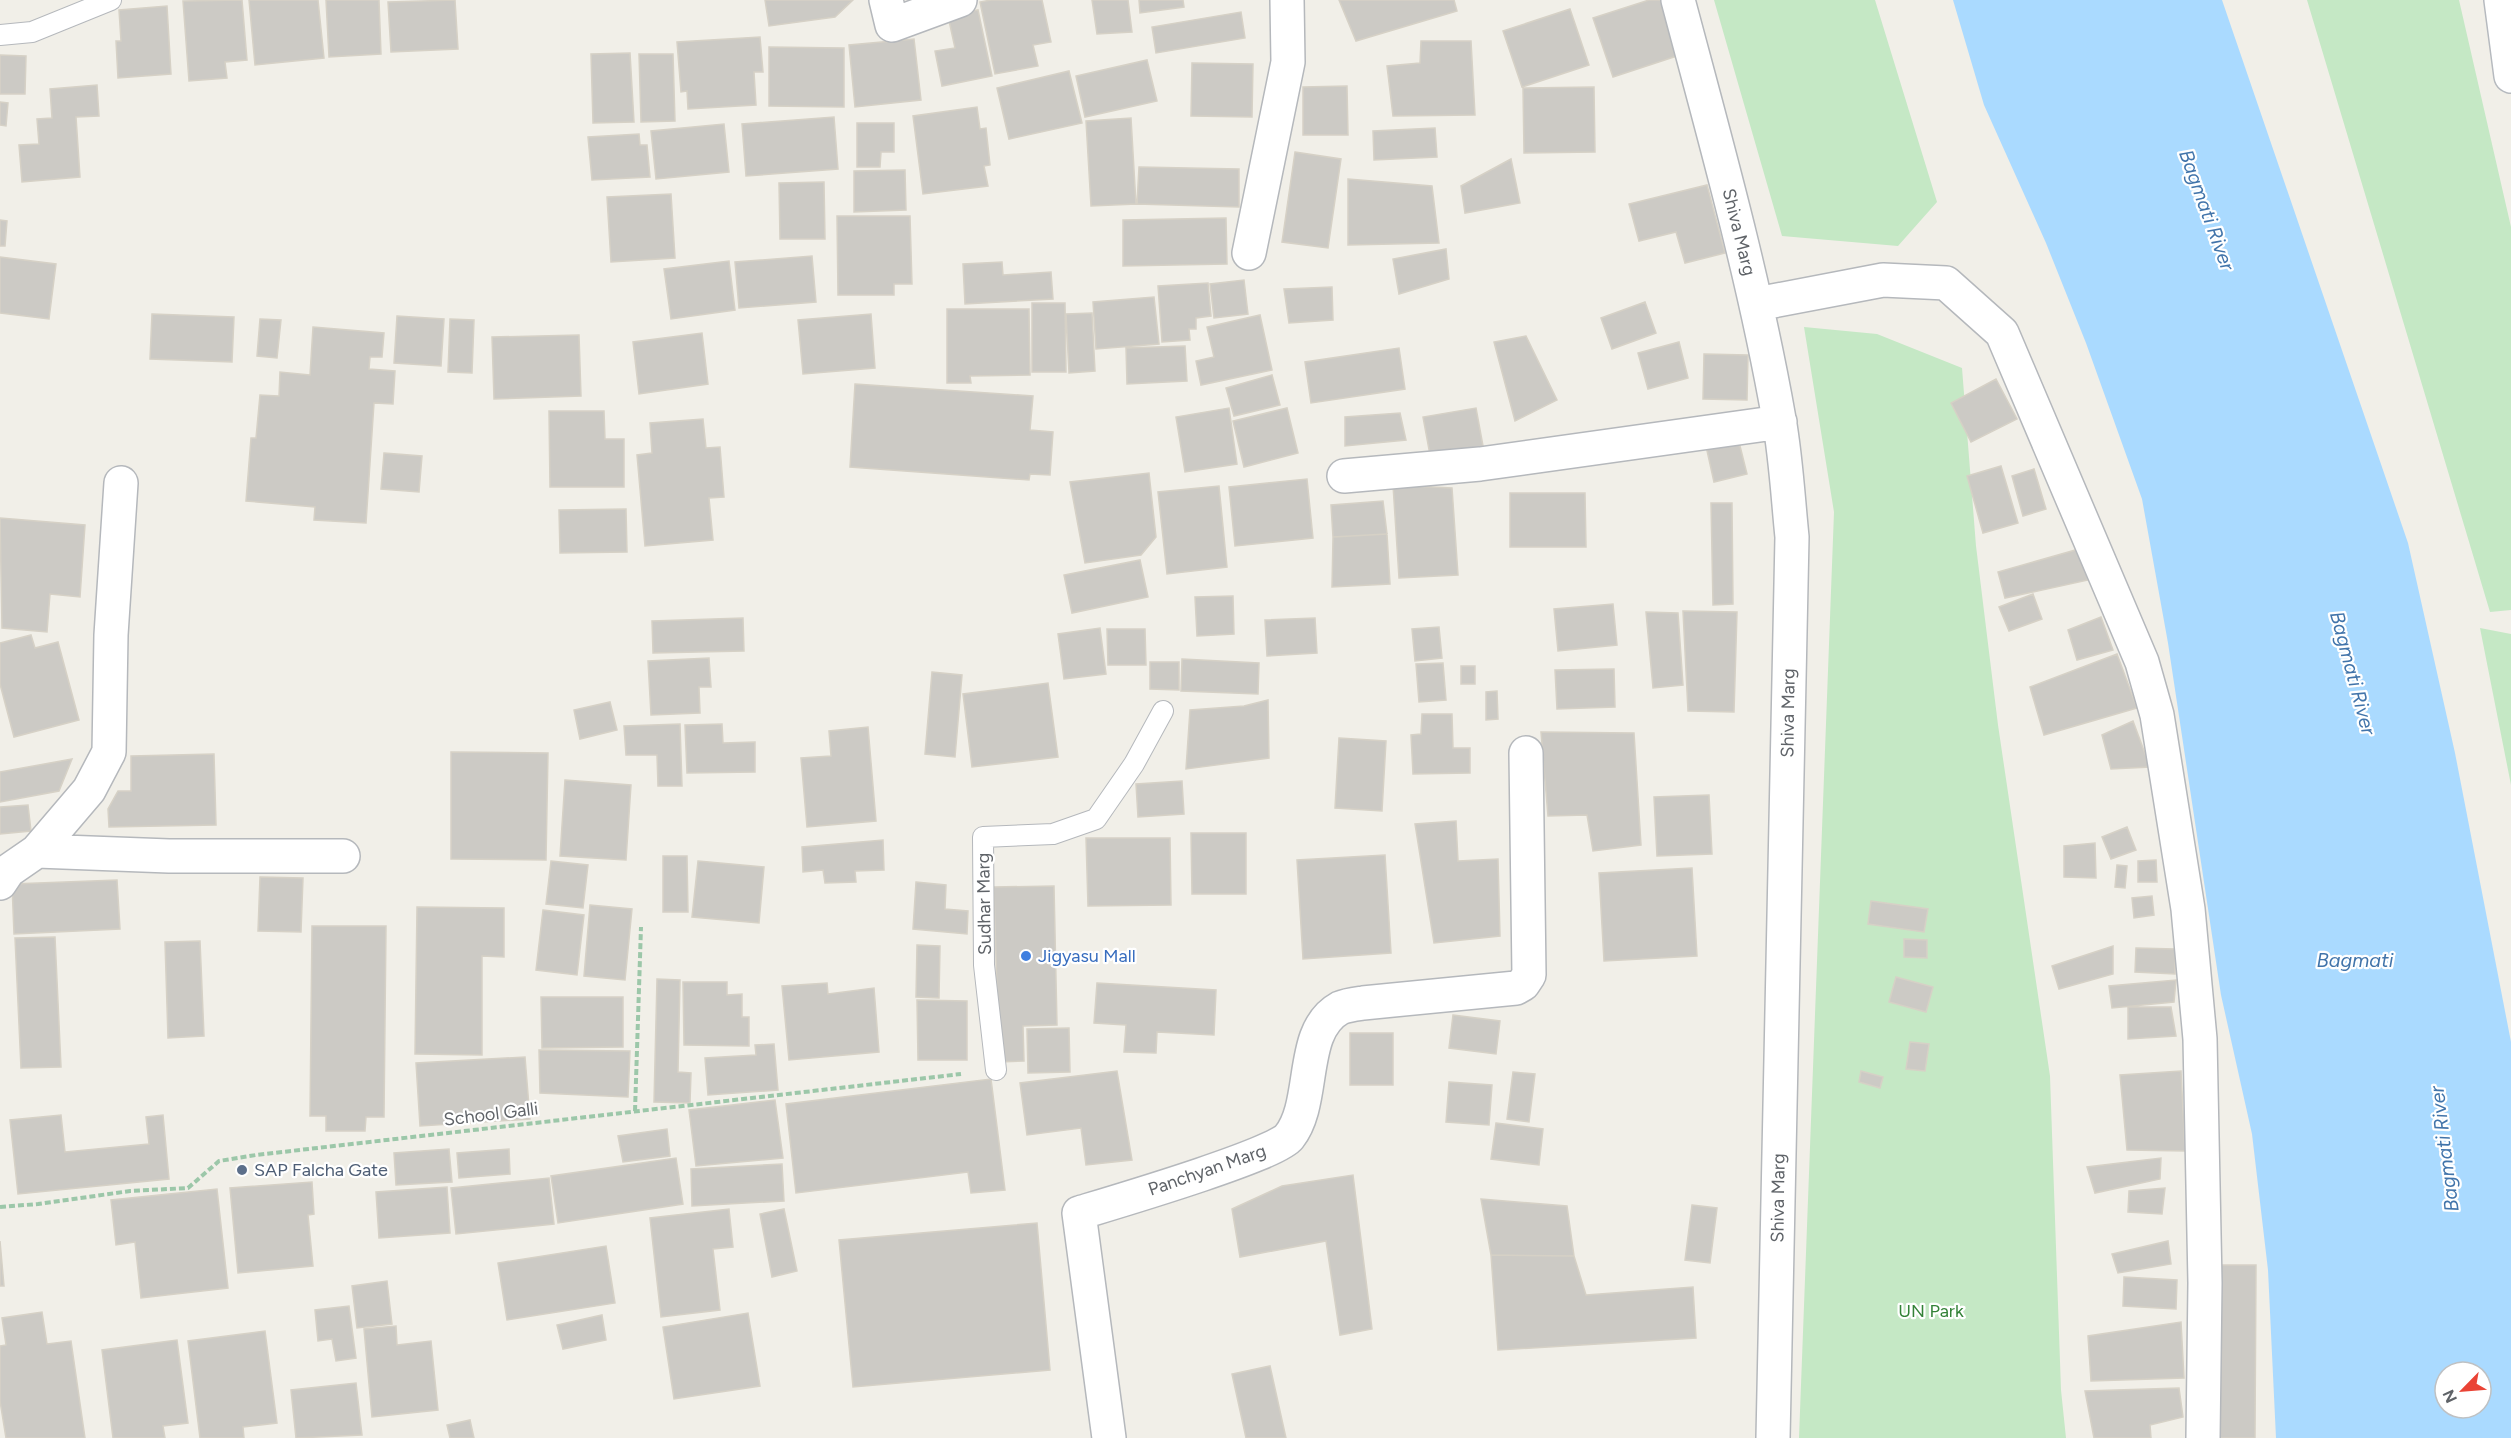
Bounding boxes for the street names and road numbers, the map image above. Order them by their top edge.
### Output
street label: Shiva Marg [1718,186,1760,278]
street label: Shiva Marg [1776,668,1800,758]
street label: Sudhar Marg [972,853,996,955]
street label: School Galli [442,1097,540,1131]
street label: Panchyan Marg [1145,1140,1269,1200]
street label: Shiva Marg [1766,1153,1790,1243]

